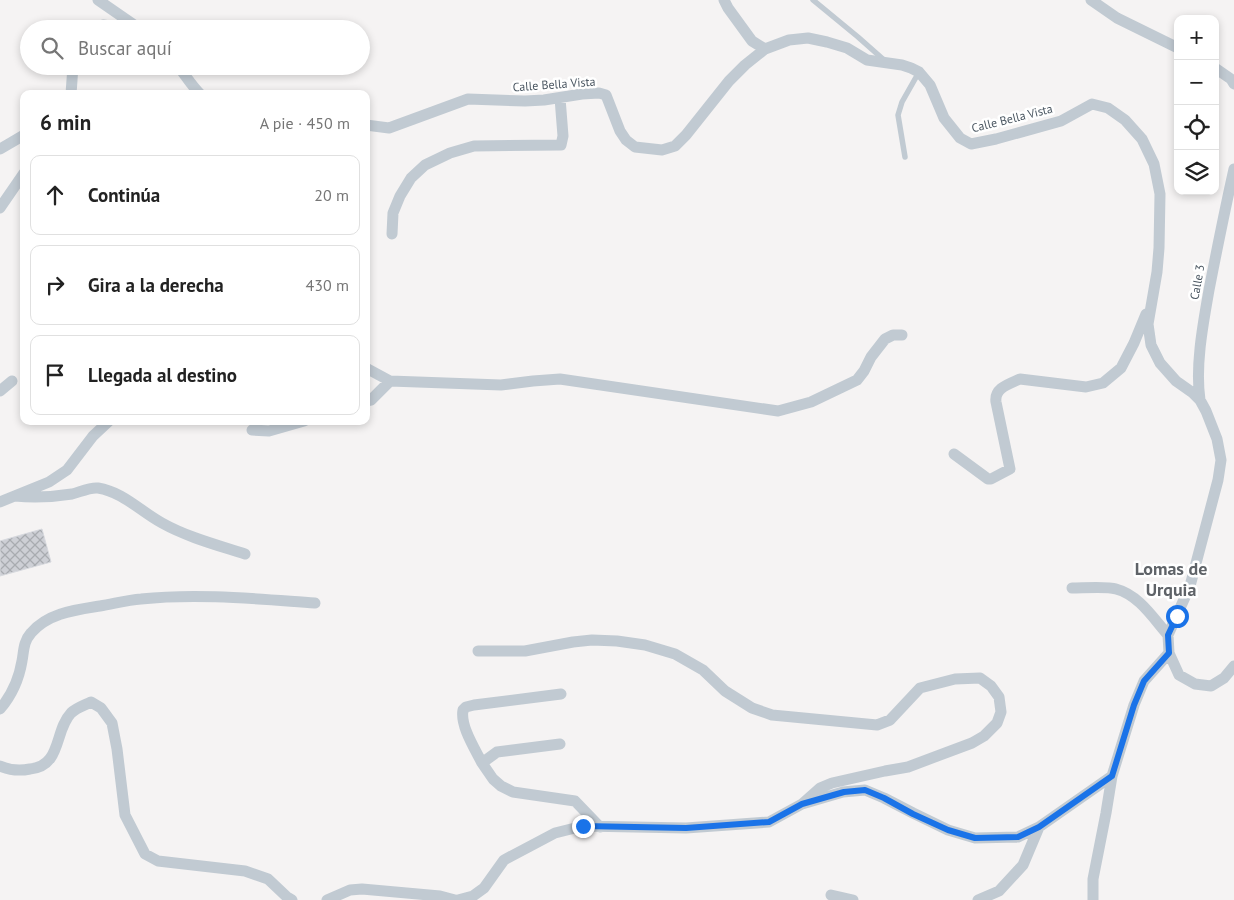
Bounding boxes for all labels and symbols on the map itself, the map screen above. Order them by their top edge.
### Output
street label: Calle Bella Vista [512,74,596,94]
street label: Calle Bella Vista [970,101,1054,135]
street label: Calle 3 [1187,263,1207,301]
district label: Lomas de Urquia [1135,557,1207,601]
route start [1166,605,1189,628]
route end [572,815,595,838]

